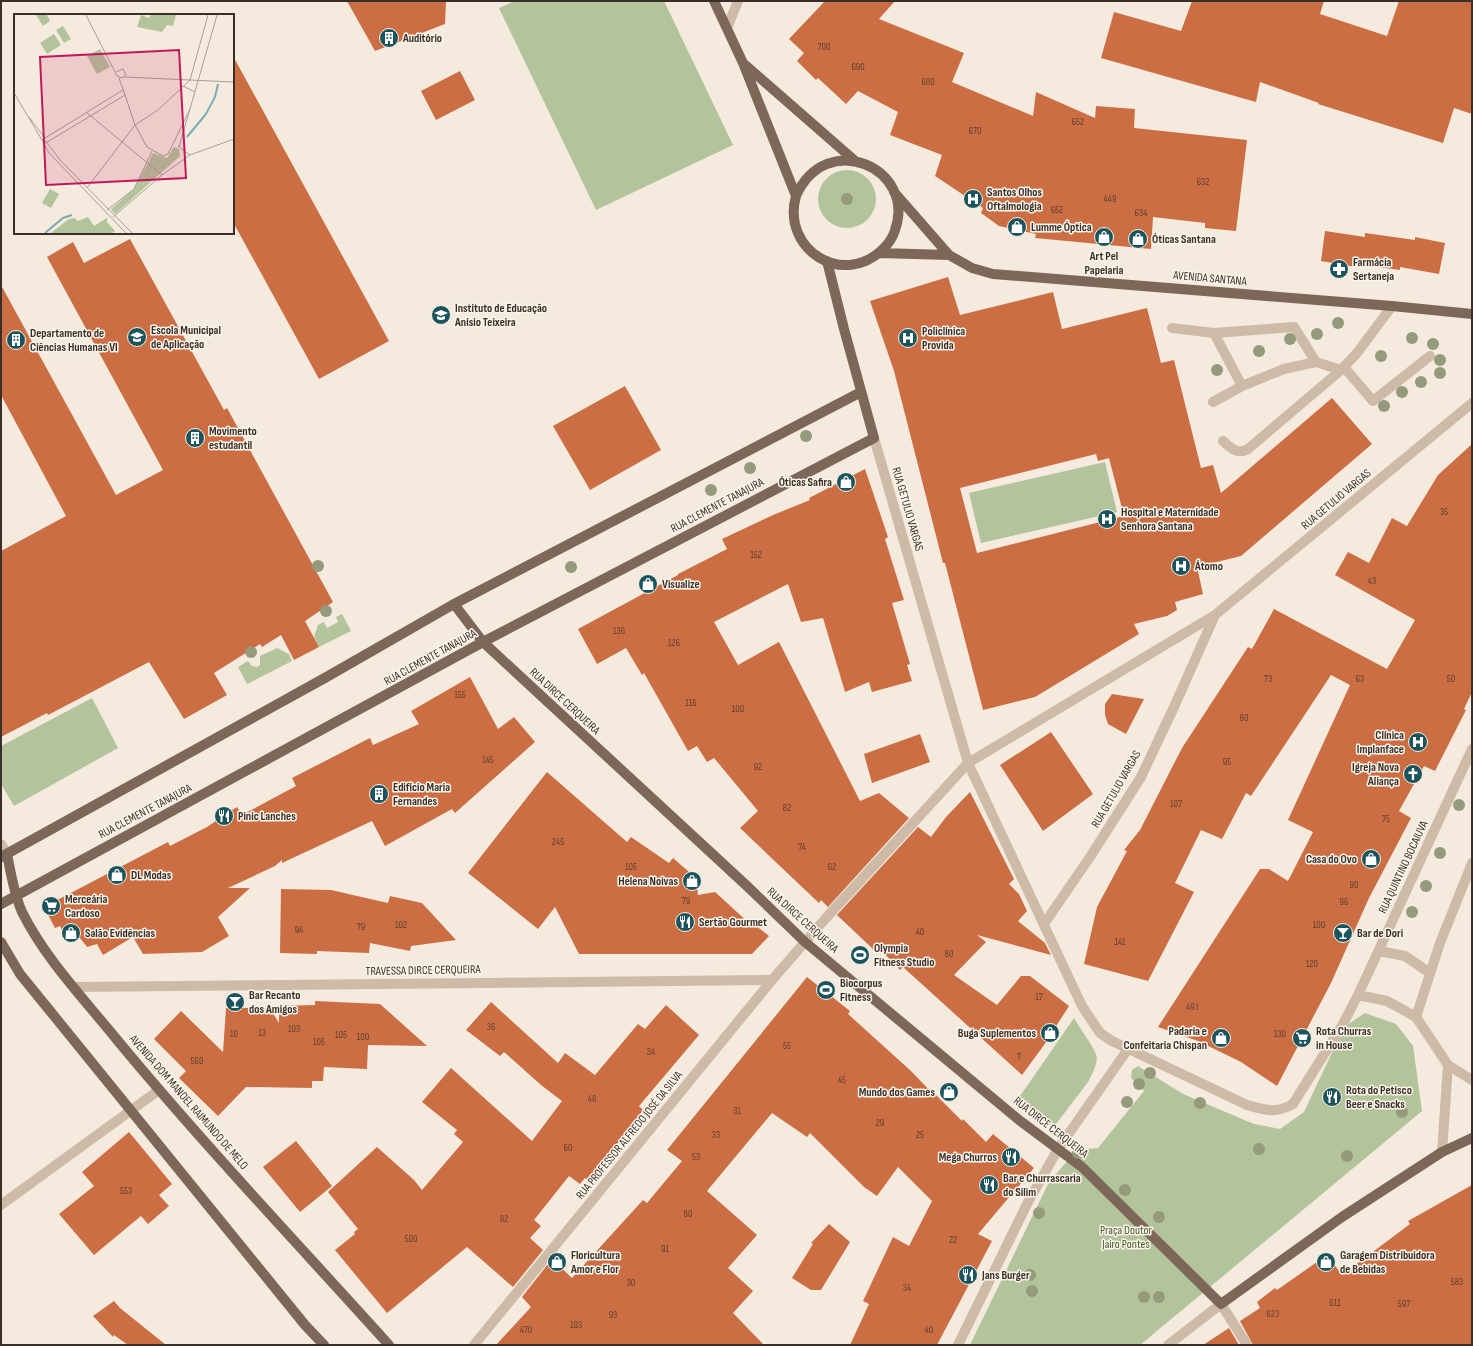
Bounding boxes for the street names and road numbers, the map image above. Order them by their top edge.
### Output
street label: AVENIDA SANTANA [1172,268,1248,289]
street label: RUA GETULIO VARGAS [888,465,927,553]
street label: RUA GETULIO VARGAS [1298,466,1374,533]
street label: RUA CLEMENTE TANAJURA [668,474,767,536]
street label: RUA CLEMENTE TANAJURA [381,625,480,689]
street label: RUA DIRCE CERQUEIRA [526,665,604,738]
street label: RUA GETULIO VARGAS [1088,748,1145,831]
street label: RUA CLEMENTE TANAJURA [96,780,195,842]
street label: RUA QUINTINO BOCAIUVA [1375,818,1432,916]
street label: RUA DIRCE CERQUEIRA [764,884,842,957]
street label: TRAVESSA DIRCE CERQUEIRA [365,962,482,979]
street label: AVENIDA DOM MANOEL RAIMUNDO DE MELO [125,1031,251,1173]
street label: RUA PROFESSOR ALFREDO JOSÉ DA SILVA [573,1067,686,1203]
street label: RUA DIRCE CERQUEIRA [1010,1094,1092,1162]

